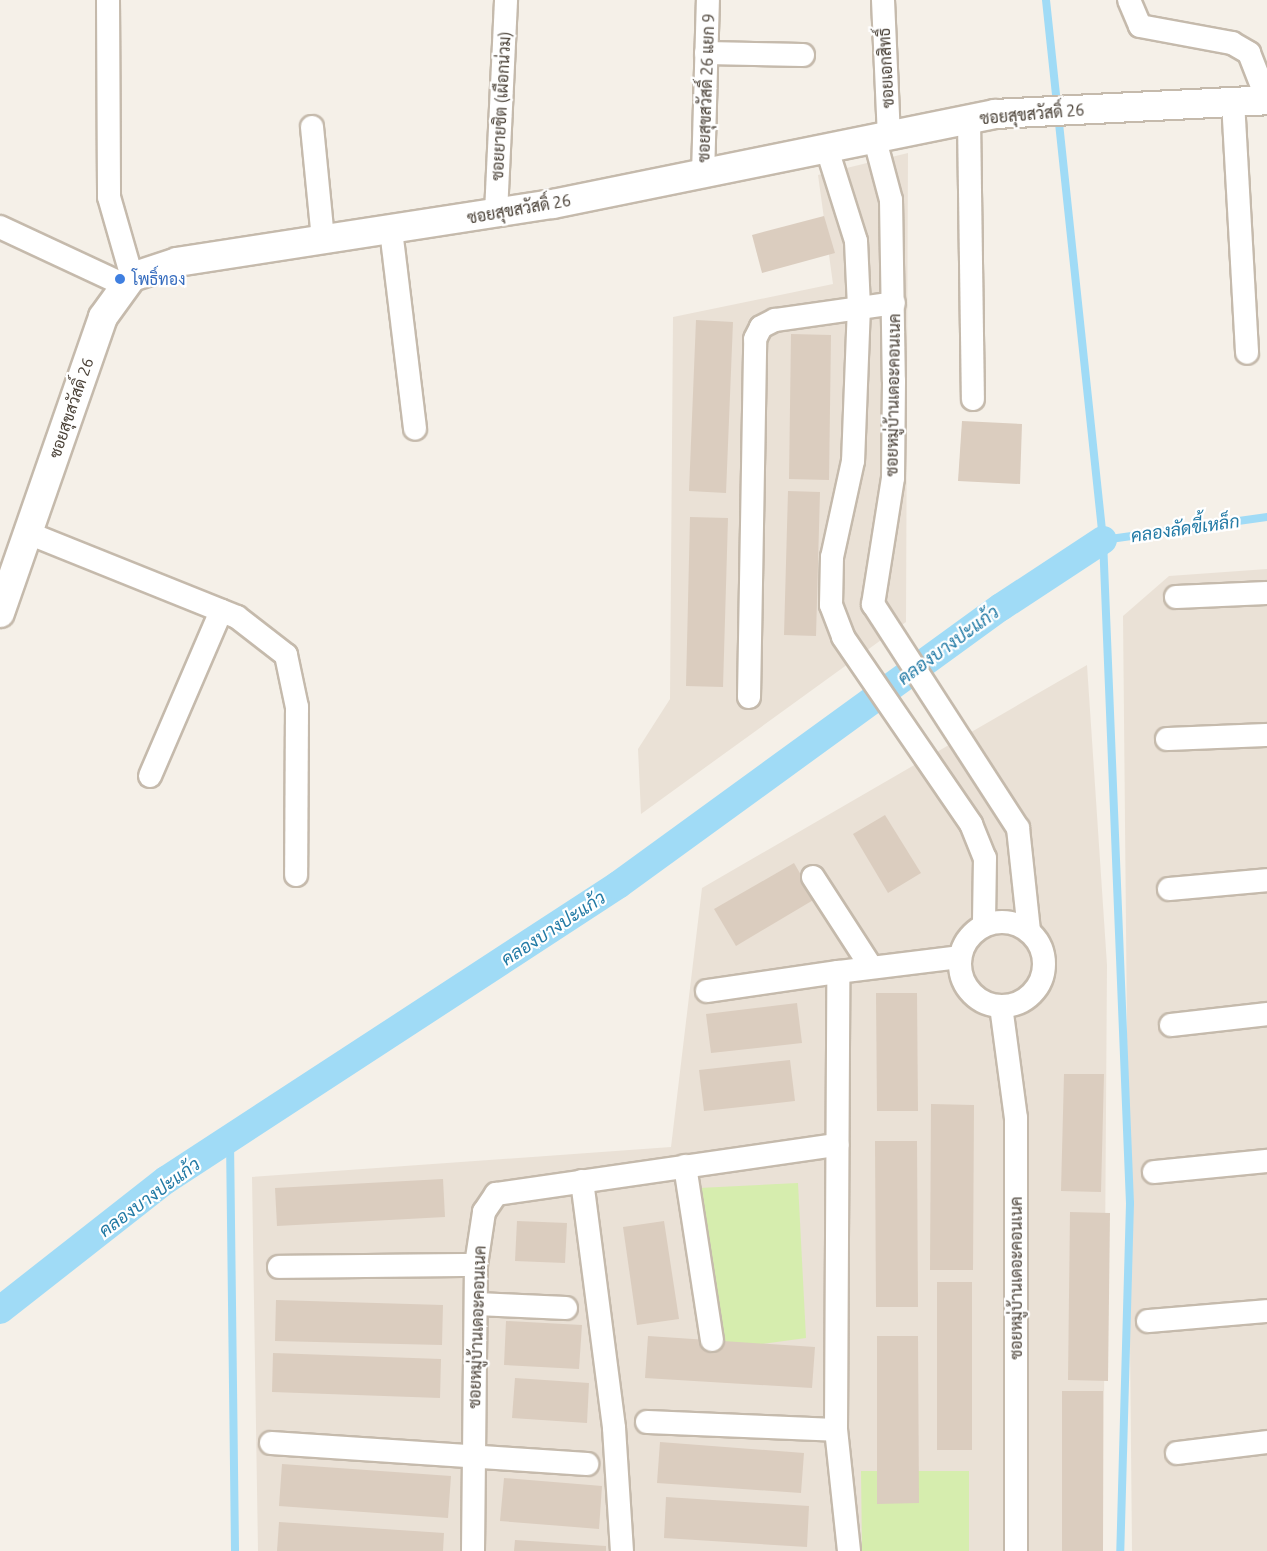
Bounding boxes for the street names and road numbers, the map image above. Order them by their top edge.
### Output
street label: ซอยสุขสวัสดิ์ 26 แยก 9 [694,13,718,163]
street label: ซอยเอกสิทธิ์ [874,27,898,109]
street label: ซอยยายชิต (เผือกน่วม) [488,31,514,181]
street label: ซอยสุขสวัสดิ์ 26 [979,100,1085,128]
street label: ซอยสุขสวัสดิ์ 26 [466,190,572,228]
street label: ซอยหมู่บ้านเดอะคอนเนค [882,313,904,477]
street label: ซอยสุขสวัสดิ์ 26 [45,355,97,461]
street label: ซอยหมู่บ้านเดอะคอนเนค [1006,1196,1026,1360]
street label: ซอยหมู่บ้านเดอะคอนเนค [465,1245,489,1409]

